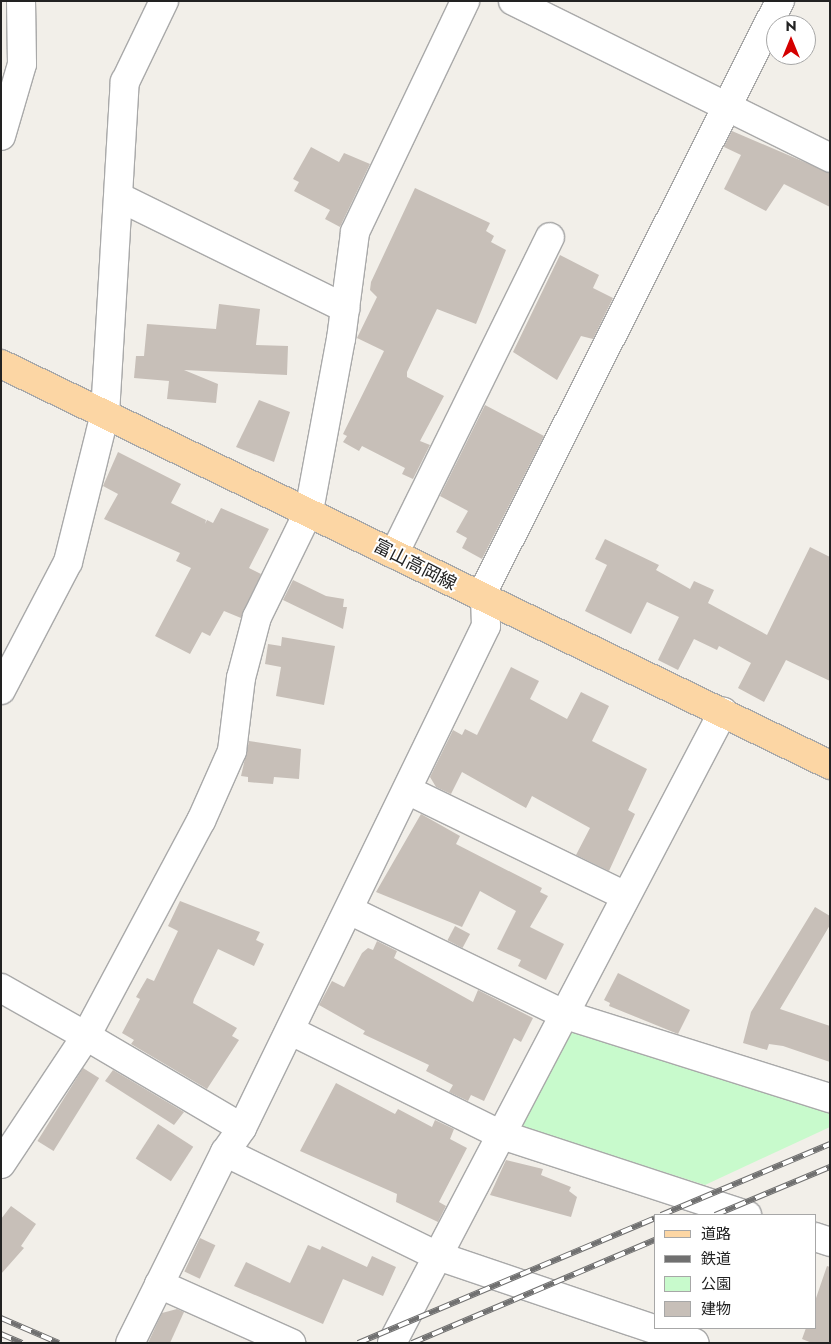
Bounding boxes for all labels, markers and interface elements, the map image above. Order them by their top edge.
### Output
north arrow [766,15,816,65]
text: N [785,16,797,36]
street label: 富山高岡線 [370,535,460,595]
legend [654,1214,816,1329]
text: 道路 [701,1223,731,1245]
text: 鉄道 [701,1248,731,1270]
text: 公園 [701,1273,731,1295]
text: 建物 [701,1298,731,1320]

